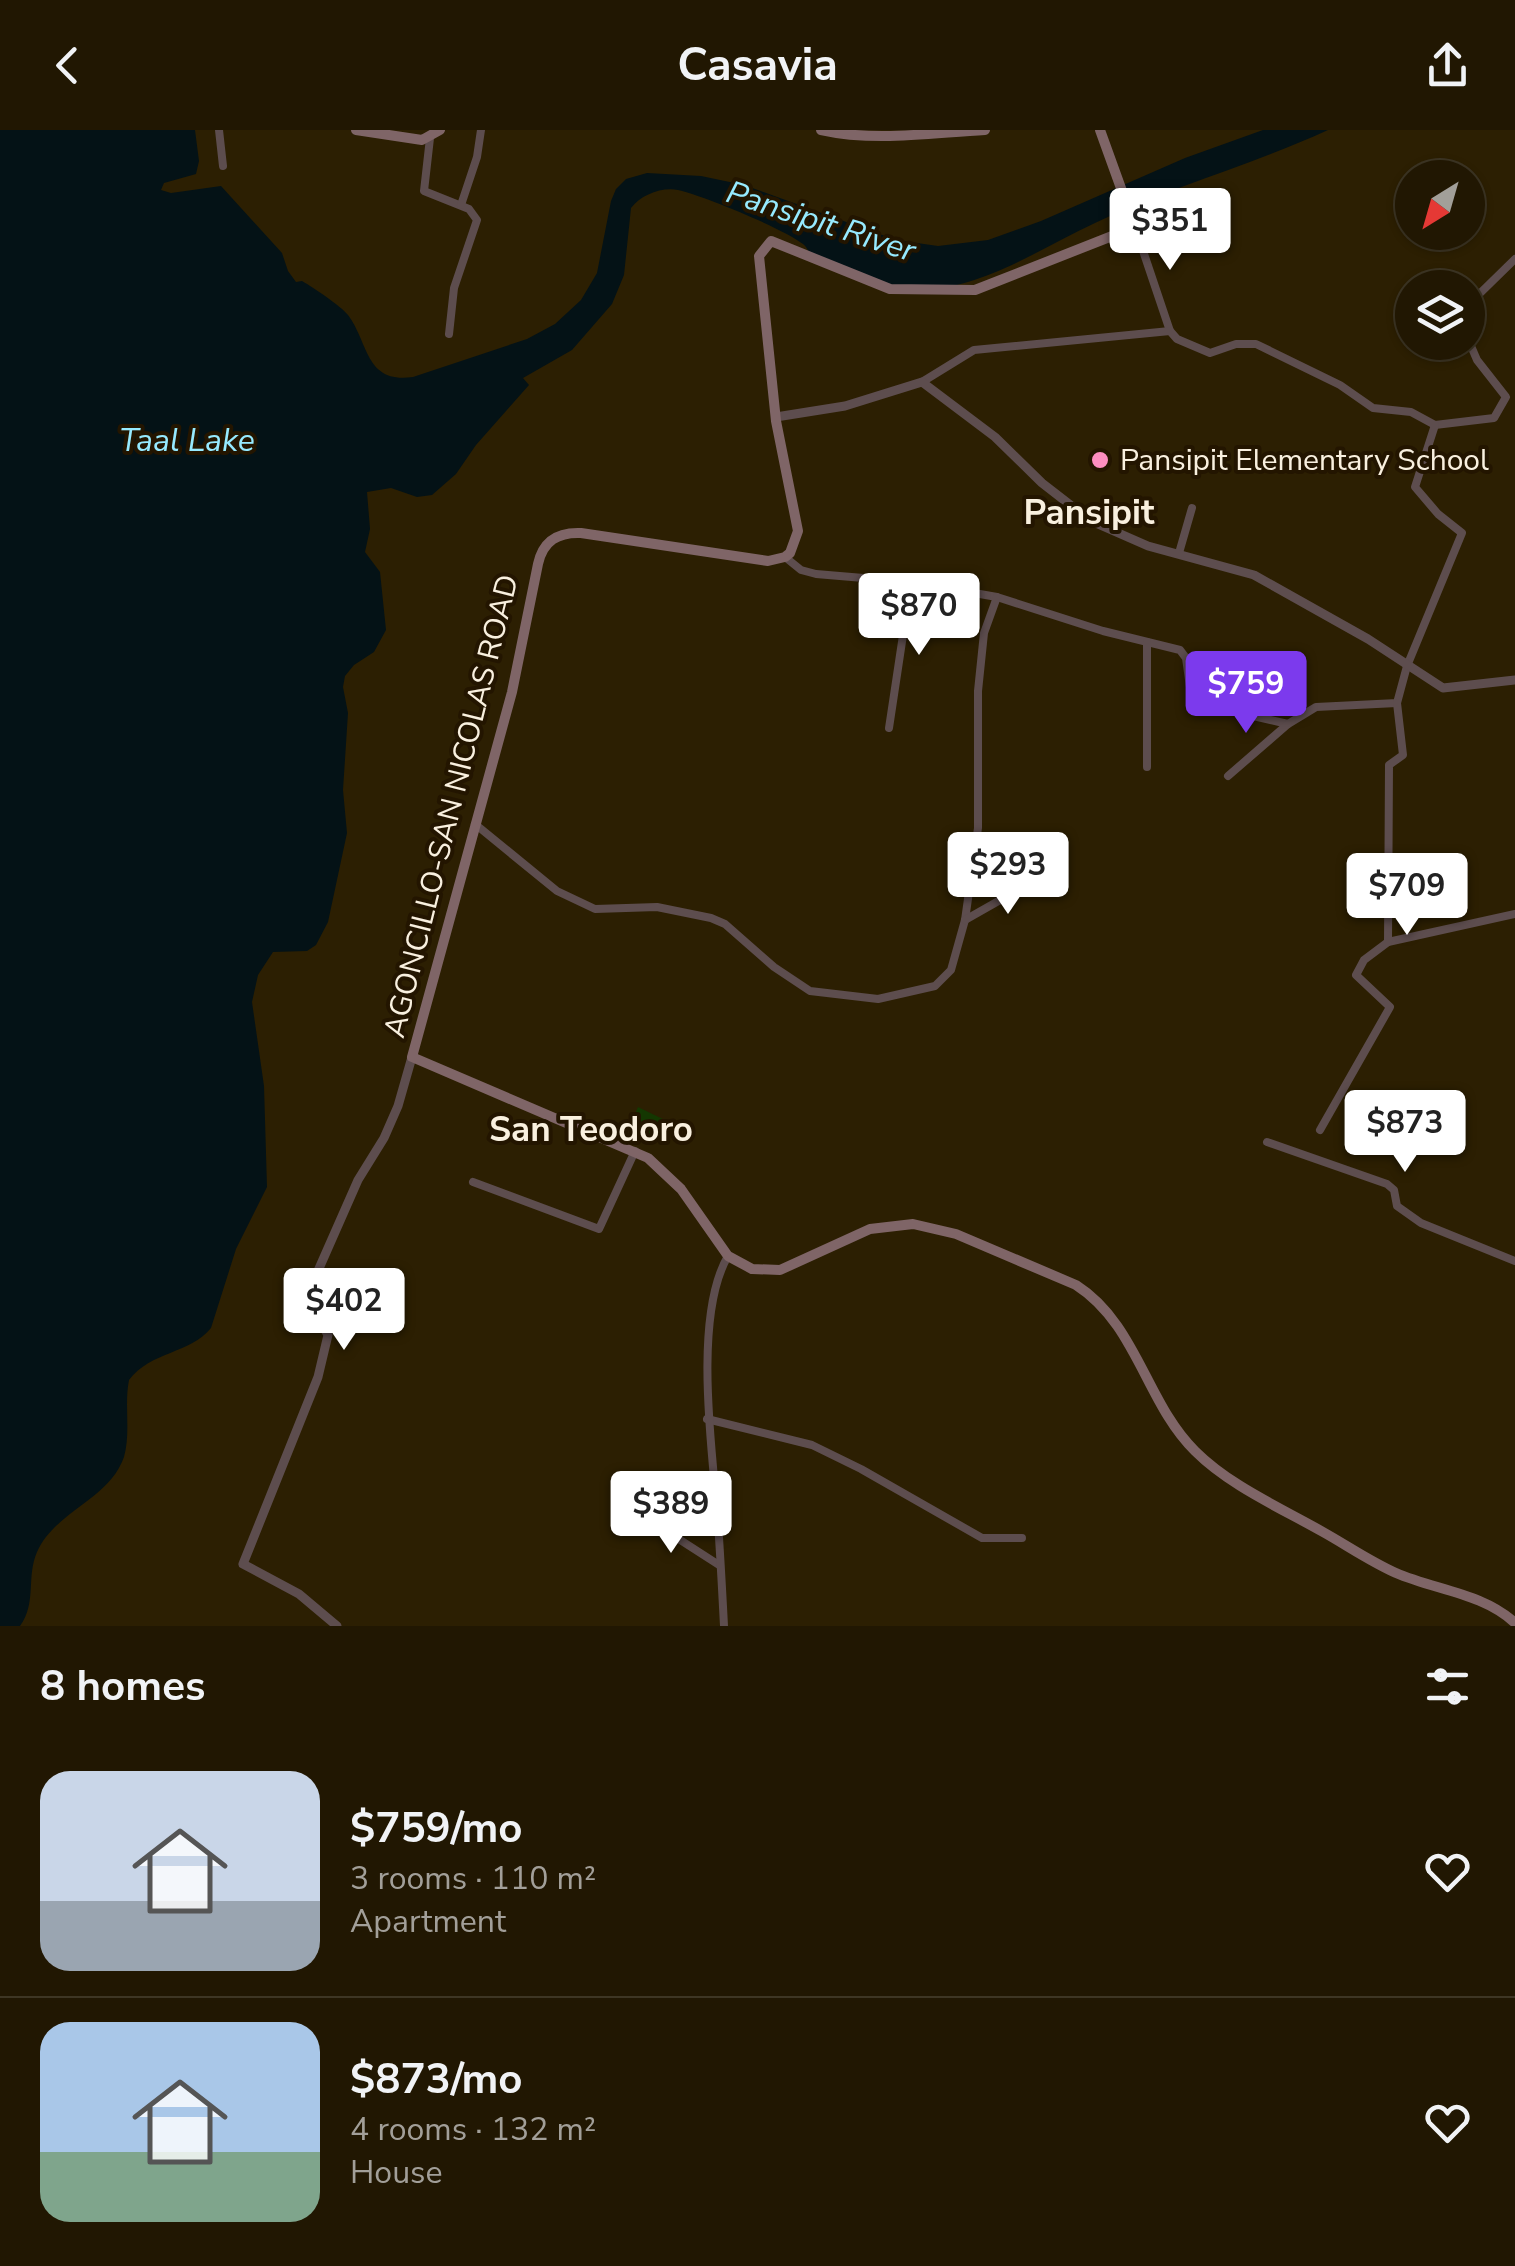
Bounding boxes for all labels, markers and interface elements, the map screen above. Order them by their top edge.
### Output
text: Casavia [677,35,838,96]
icon: back [40,38,95,93]
icon: share [1420,38,1475,93]
north arrow [1395,160,1485,250]
map controls [1395,160,1485,360]
water label: Pansipit River [721,171,922,273]
pin: $351 [1111,188,1229,273]
text: $351 [1132,199,1208,242]
button: layers [1395,270,1485,360]
water label: Taal Lake [119,419,255,462]
place label: Pansipit Elementary School [1120,440,1489,481]
marker: Pansipit Elementary School [1089,449,1111,471]
district label: Pansipit [1023,489,1155,536]
street label: AGONCILLO-SAN NICOLAS ROAD [374,570,529,1042]
pin: $870 [860,573,978,658]
text: $870 [881,584,957,627]
pin: $759 [1187,651,1305,736]
text: $759 [1208,662,1284,705]
pin: $293 [949,832,1067,917]
text: $293 [970,843,1046,886]
pin: $709 [1348,853,1466,938]
text: $709 [1369,864,1445,907]
pin: $873 [1346,1090,1464,1175]
text: $873 [1367,1101,1443,1144]
district label: San Teodoro [489,1106,693,1153]
pin: $402 [285,1268,403,1353]
text: $402 [306,1279,382,1322]
pin: $389 [612,1471,730,1556]
text: $389 [633,1482,709,1525]
text: 8 homes [40,1658,205,1715]
icon: filters [1420,1659,1475,1714]
text: $759/mo [350,1800,522,1857]
icon: home [120,1811,240,1931]
icon: heart [1420,1844,1475,1899]
text: 3 rooms · 110 m² [350,1857,596,1900]
text: Apartment [350,1900,506,1943]
text: $873/mo [350,2051,522,2108]
icon: home [120,2062,240,2182]
icon: heart [1420,2095,1475,2150]
text: 4 rooms · 132 m² [350,2108,596,2151]
text: House [350,2151,443,2194]

